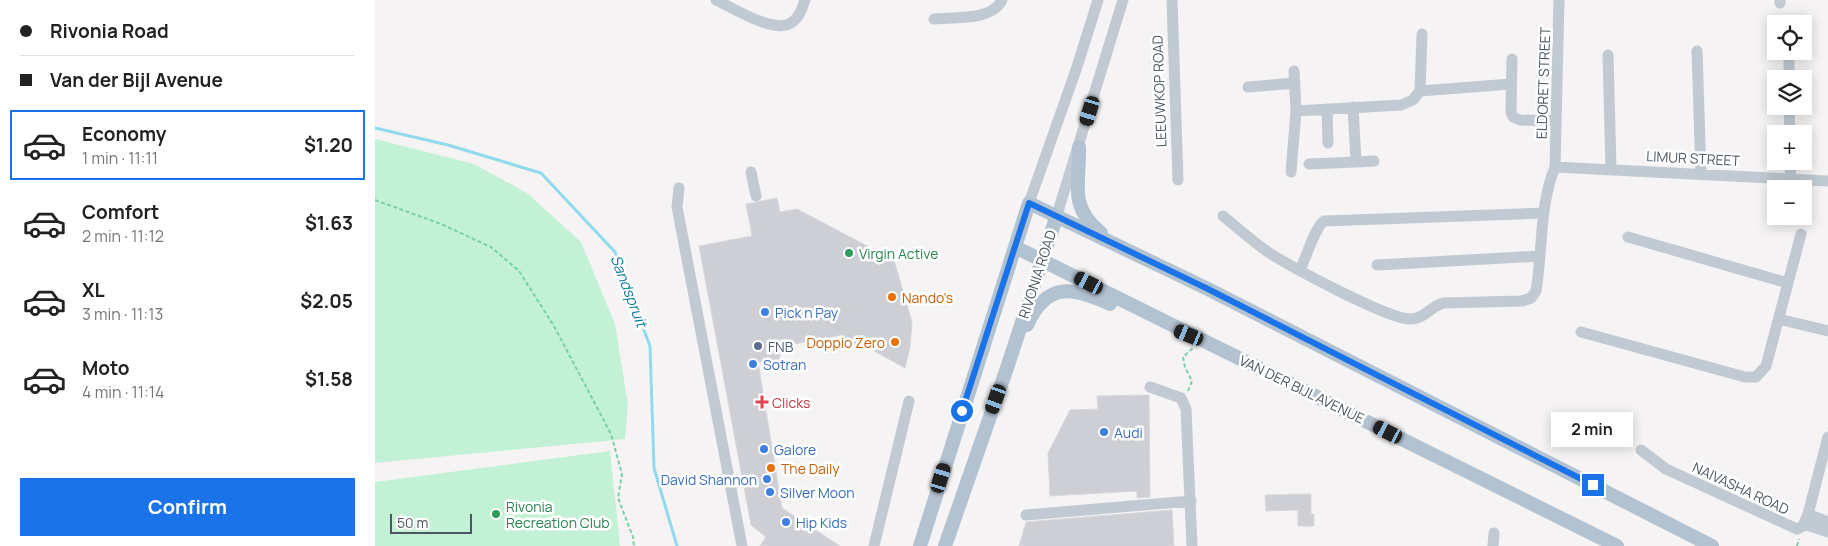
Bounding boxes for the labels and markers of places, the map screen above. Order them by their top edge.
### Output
place label: Virgin Active [859,244,938,263]
marker: Virgin Active [843,247,855,259]
place label: Nando's [902,288,953,307]
marker: Nando's [886,291,898,303]
place label: Pick n Pay [775,303,839,322]
marker: Pick n Pay [759,306,771,318]
place label: Doppio Zero [806,333,885,352]
marker: Doppio Zero [889,336,901,348]
place label: FNB [768,337,794,356]
marker: FNB [752,340,764,352]
place label: Sotran [763,355,806,374]
marker: Sotran [747,358,759,370]
place label: Clicks [772,393,810,412]
marker: Clicks [756,396,768,408]
place label: Audi [1114,423,1143,442]
marker: Audi [1098,426,1110,438]
place label: Galore [774,440,816,459]
marker: Galore [758,443,770,455]
place label: The Daily [781,459,840,478]
marker: The Daily [765,462,777,474]
place label: David Shannon [661,470,757,489]
marker: David Shannon [761,473,773,485]
place label: Silver Moon [780,483,855,502]
marker: Silver Moon [764,486,776,498]
place label: Rivonia Recreation Club [506,497,610,532]
marker: Rivonia Recreation Club [490,508,502,520]
place label: Hip Kids [796,513,847,532]
marker: Hip Kids [780,516,792,528]

